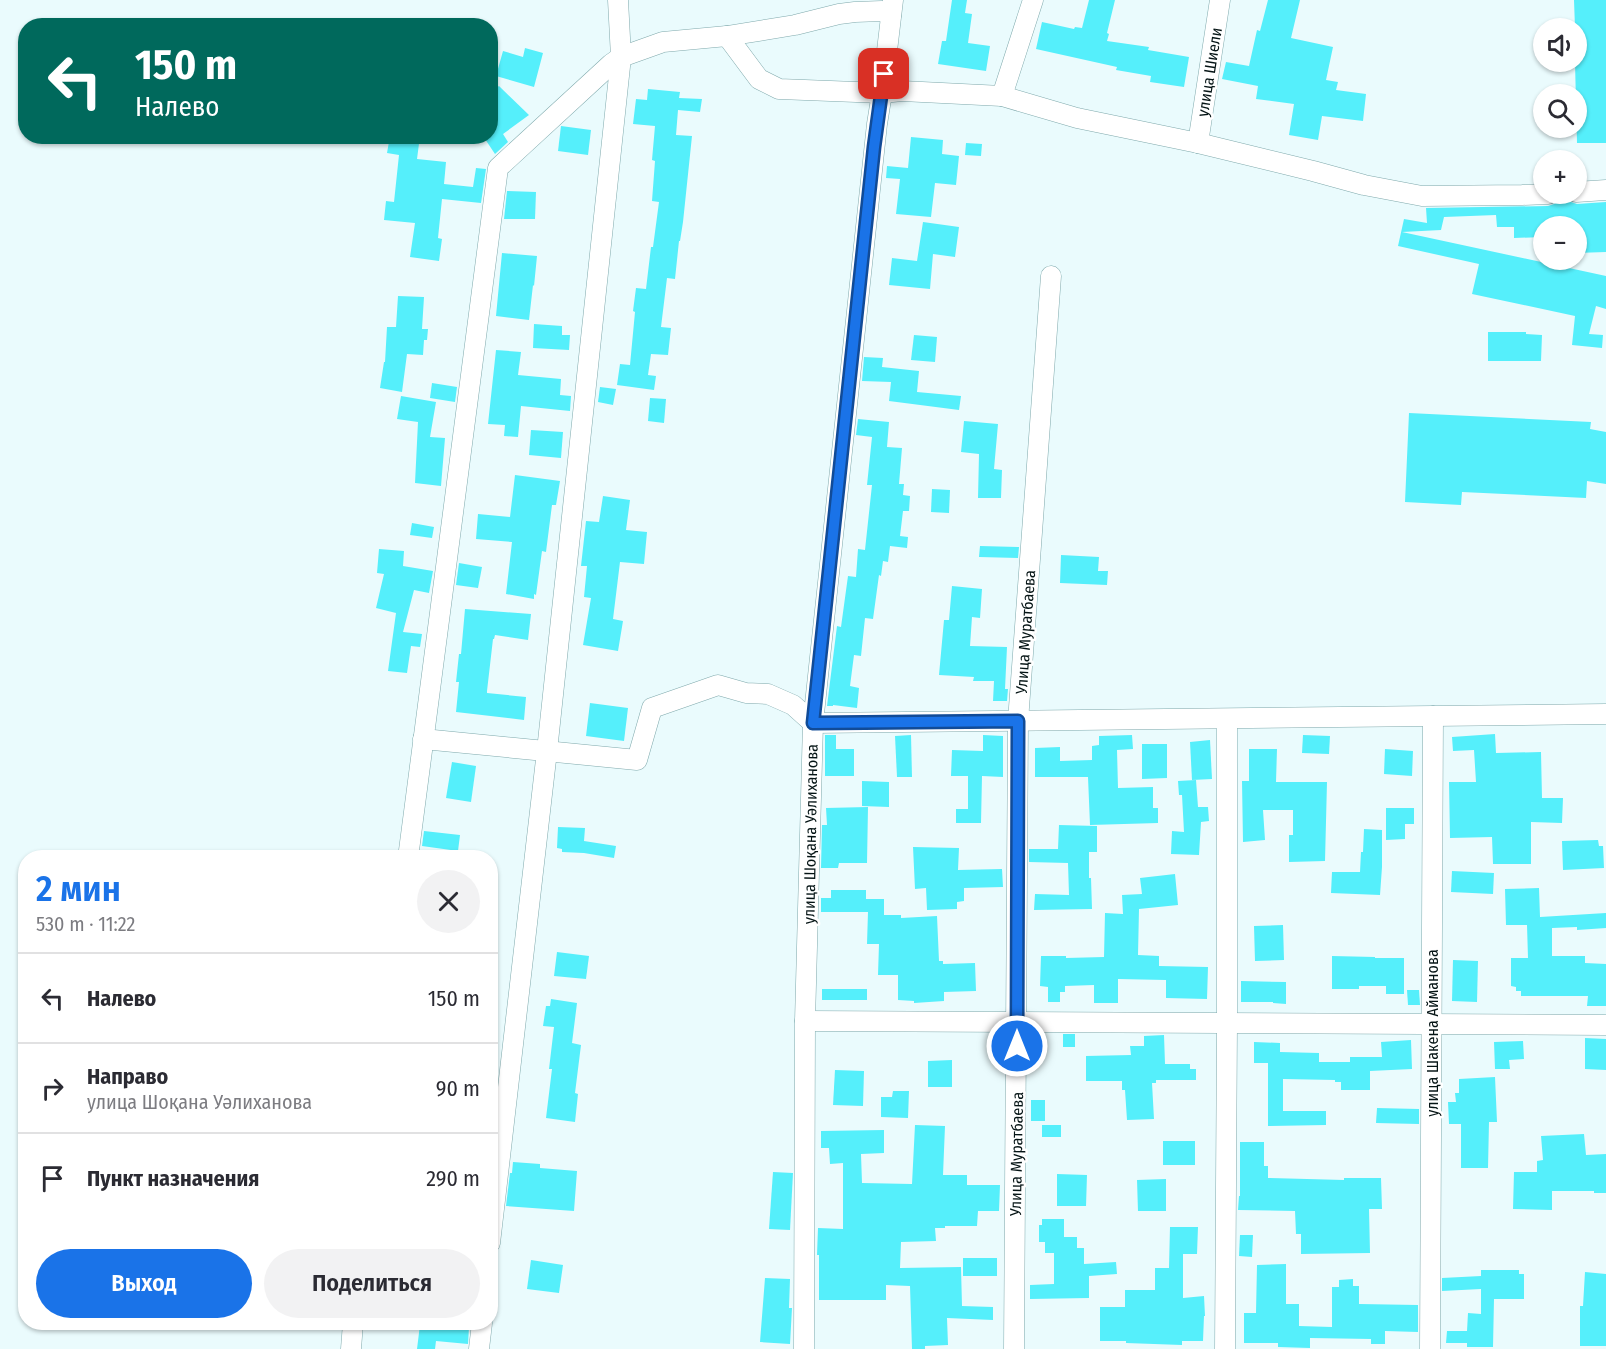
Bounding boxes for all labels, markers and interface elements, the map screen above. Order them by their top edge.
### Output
map controls [1533,18,1587,270]
button: sound [1533,18,1587,72]
street label: улица Шиели [1193,26,1226,118]
text: 150 m [135,40,237,90]
icon: left [36,42,114,120]
pin [858,48,909,99]
icon: arrive [867,57,900,90]
button: search [1533,84,1587,138]
text: Налево [135,91,219,123]
button: + [1533,150,1587,204]
button: − [1533,216,1587,270]
street label: Улица Муратбаева [1012,569,1039,696]
street label: улица Шоқана Уәлиханова [799,744,822,924]
text: 2 мин [36,867,121,911]
button: close [417,870,480,933]
text: 530 m · 11:22 [36,912,135,936]
street label: улица Шакена Айманова [1423,949,1442,1117]
icon: left [36,982,69,1015]
text: Налево [87,985,156,1012]
text: 150 m [428,985,480,1012]
position arrow [985,1014,1049,1078]
text: Направо [87,1063,168,1090]
icon: right [36,1072,69,1105]
text: 90 m [436,1075,480,1102]
text: улица Шоқана Уәлиханова [87,1090,312,1114]
street label: Улица Муратбаева [1006,1092,1027,1217]
icon: arrive [36,1162,69,1195]
text: Пункт назначения [87,1165,259,1192]
text: 290 m [426,1165,480,1192]
button: Выход [36,1249,252,1318]
button: Поделиться [264,1249,480,1318]

